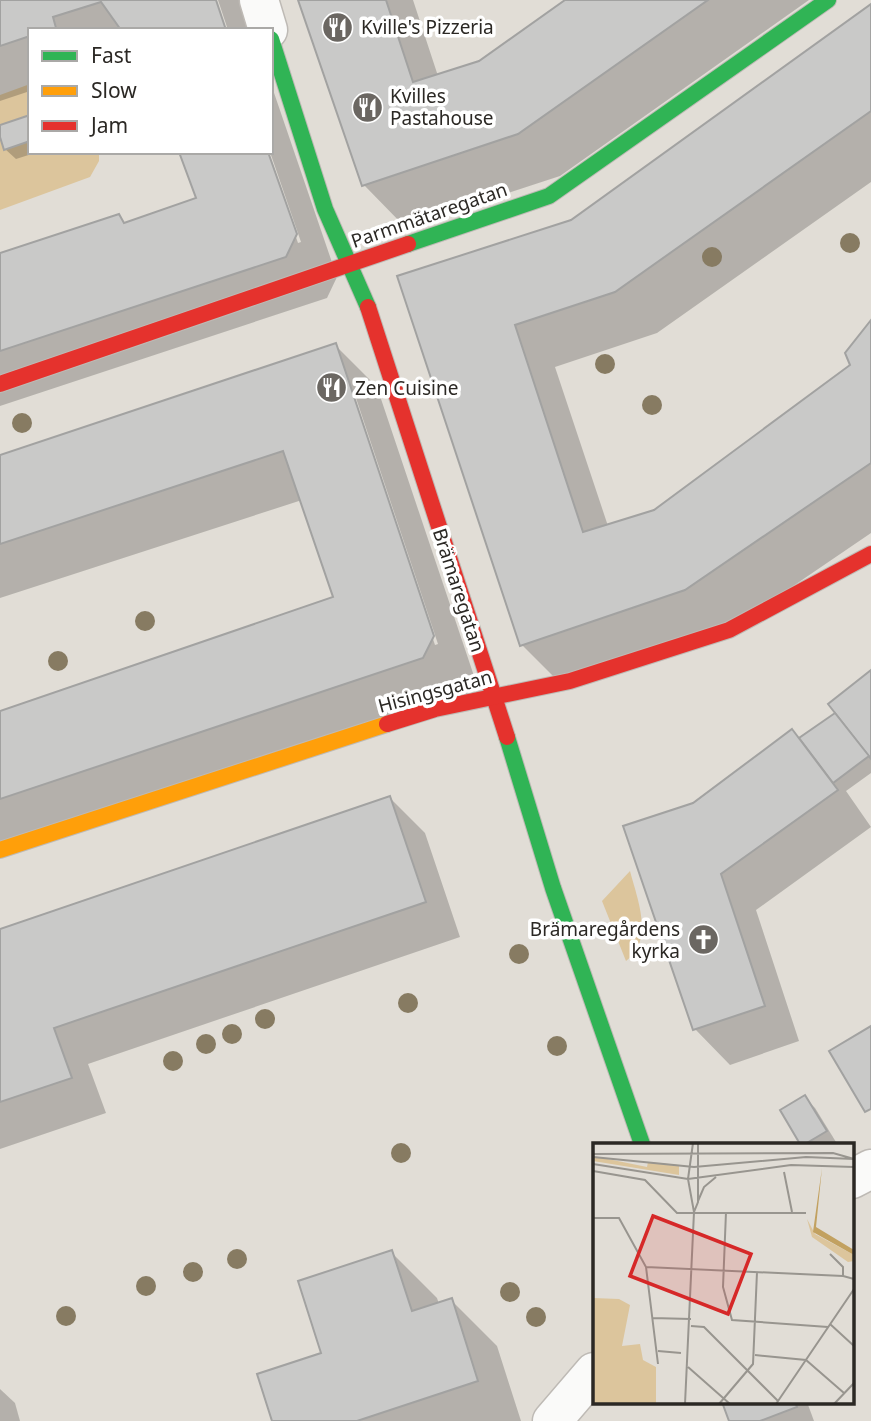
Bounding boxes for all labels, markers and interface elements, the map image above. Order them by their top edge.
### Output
restaurant icon: Kville's Pizzeria [321,10,355,44]
place label: Kville's Pizzeria [361,14,494,40]
legend [28,28,273,154]
text: Fast [91,41,132,69]
text: Slow [91,76,137,104]
place label: Kvilles Pastahouse [390,83,494,131]
restaurant icon: Kvilles Pastahouse [350,90,384,124]
text: Jam [89,111,128,139]
street label: Parmmätaregatan [347,176,511,254]
restaurant icon: Zen Cuisine [315,371,349,405]
place label: Zen Cuisine [355,375,458,401]
street label: Brämaregatan [427,525,491,655]
street label: Hisingsgatan [375,663,495,719]
place label: Brämaregårdens kyrka [530,916,680,964]
church icon: Brämaregårdens kyrka [686,923,720,957]
inset map [593,1143,854,1404]

